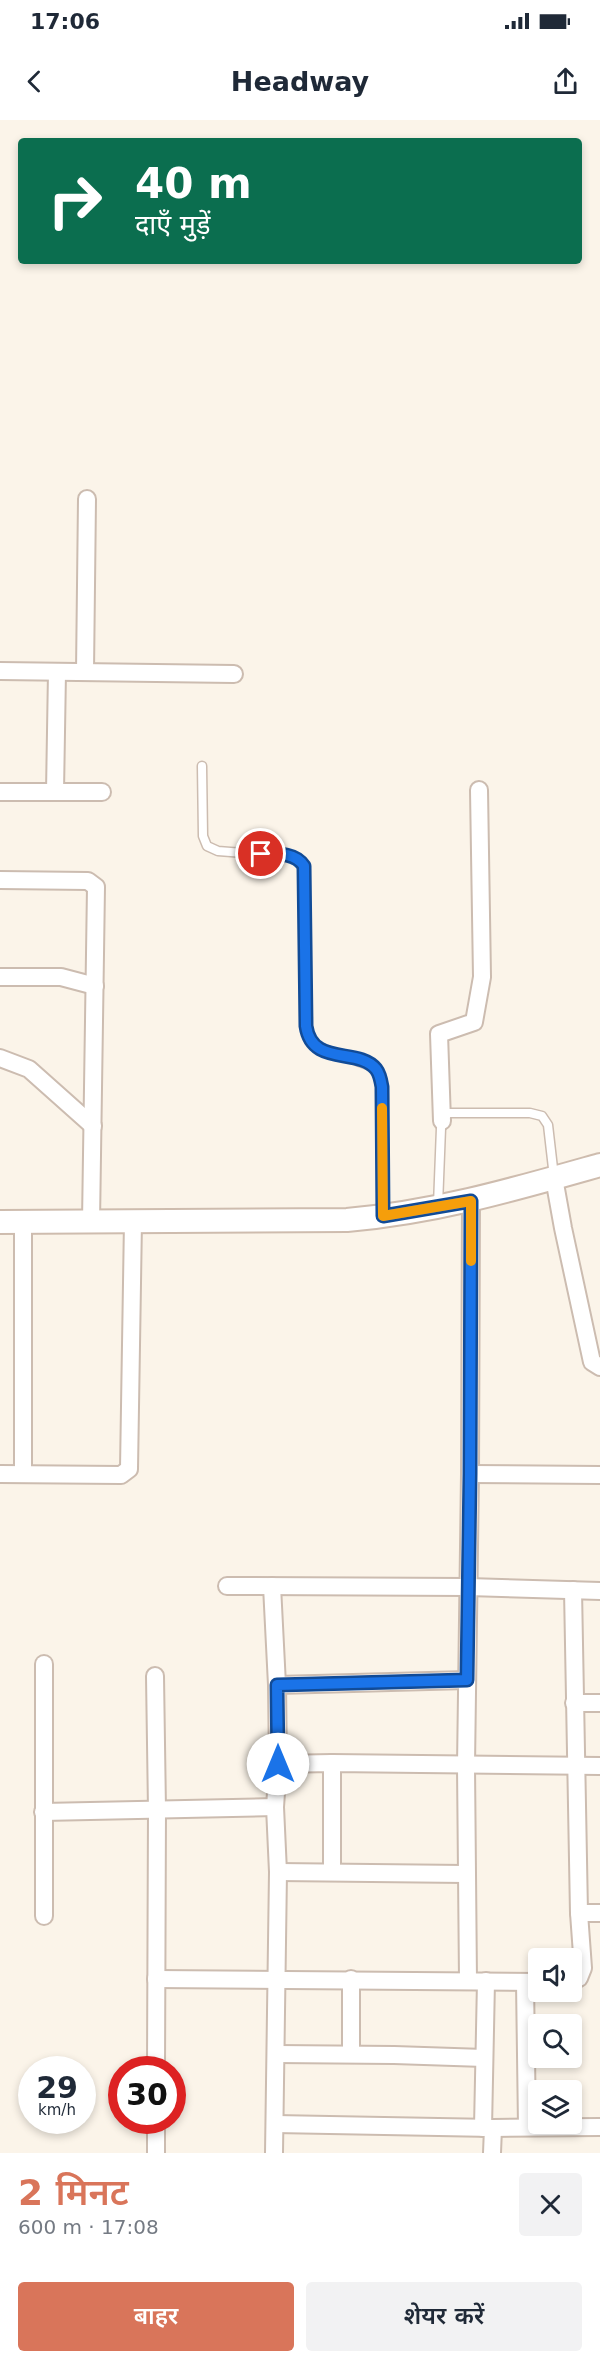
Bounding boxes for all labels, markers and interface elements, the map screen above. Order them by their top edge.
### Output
text: 17:06 [30,9,100,34]
icon: back [18,65,51,98]
icon: share [549,65,582,98]
text: Headway [231,66,369,97]
text: 40 m [135,159,252,208]
icon: right [36,162,114,240]
text: दाएँ मुड़ें [135,209,210,240]
pin [235,828,286,879]
icon: arrive [244,837,277,870]
position arrow [246,1732,310,1796]
map controls [528,1948,582,2134]
button: sound [528,1948,582,2002]
button: search [528,2014,582,2068]
speed limit sign: 30 [108,2056,186,2134]
text: 29 [36,2070,78,2105]
button: layers [528,2080,582,2134]
text: km/h [38,2101,76,2119]
text: 2 मिनट [18,2172,129,2213]
button: close [519,2173,582,2236]
text: 600 m · 17:08 [18,2215,159,2239]
button: बाहर [18,2282,294,2351]
button: शेयर करें [306,2282,582,2351]

